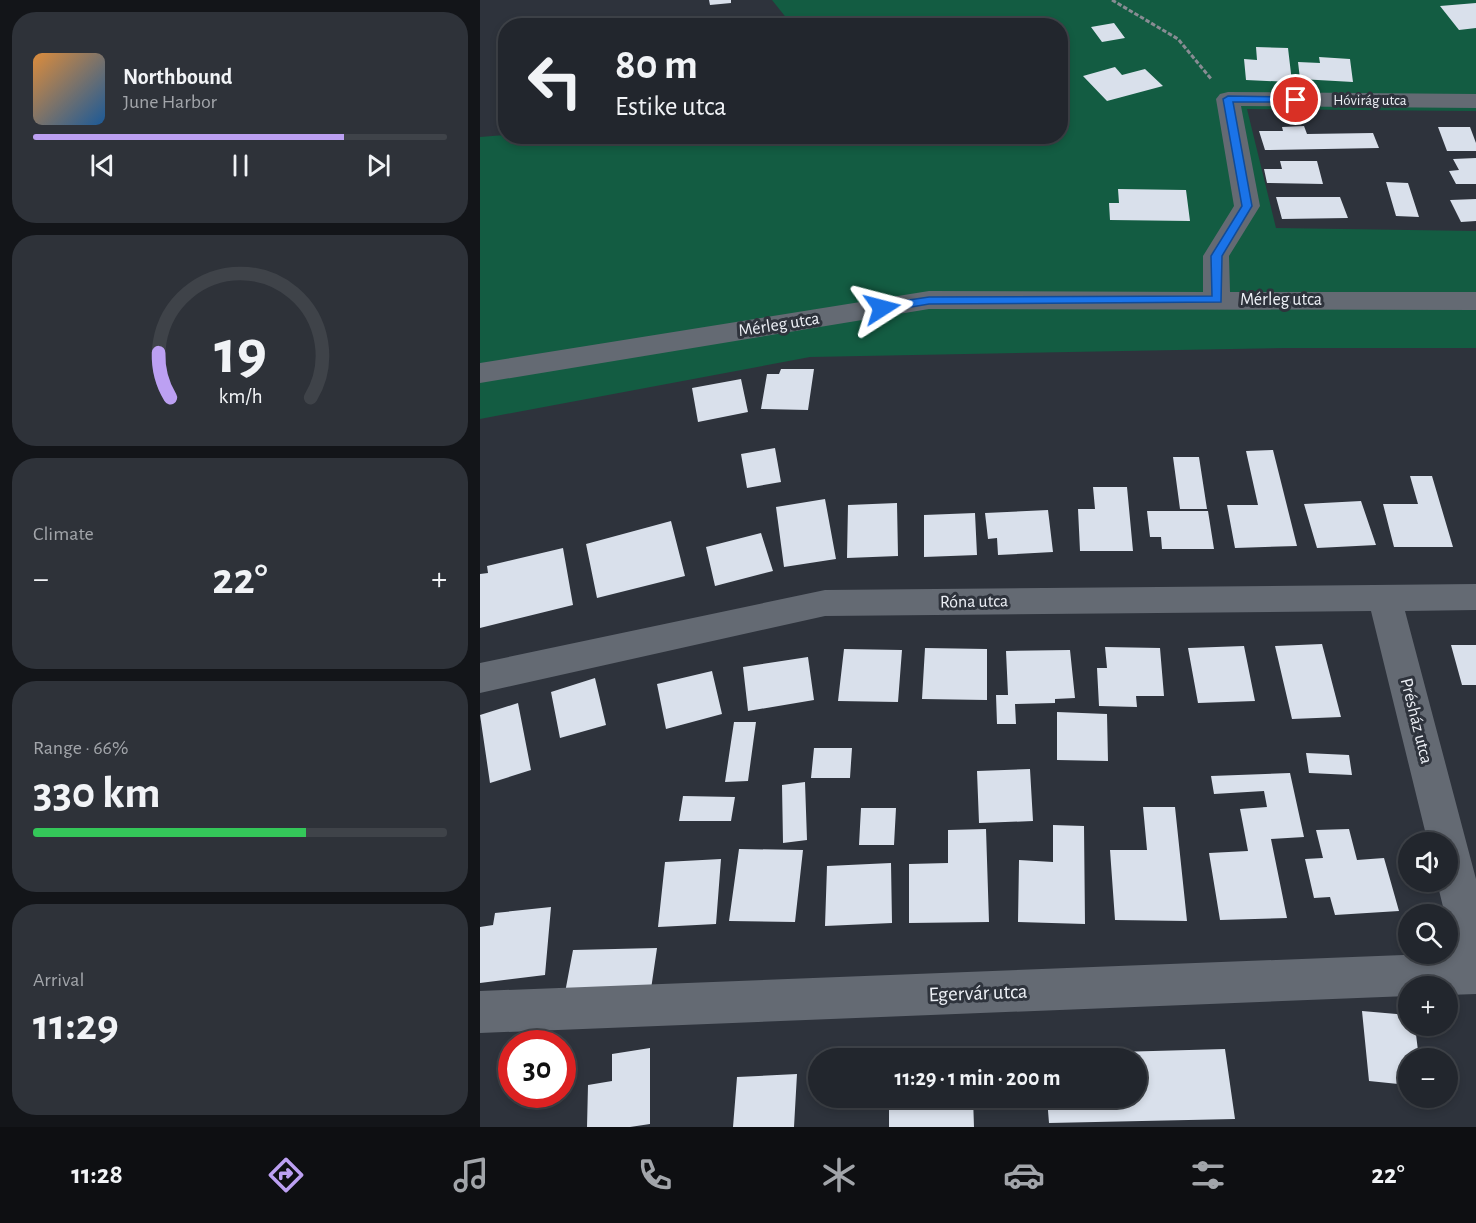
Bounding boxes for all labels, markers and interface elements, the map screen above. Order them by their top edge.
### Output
icon: left [516,42,594,120]
text: 80 m [615,44,698,86]
text: Northbound [123,66,232,88]
pin [1270,74,1321,125]
icon: arrive [1279,83,1312,116]
text: June Harbor [123,92,217,112]
text: Estike utca [615,93,727,120]
street label: Hóvirág utca [1333,93,1407,108]
icon: previous [86,149,119,182]
icon: pause [224,149,257,182]
icon: next [362,149,395,182]
position arrow [850,276,914,340]
street label: Mérleg utca [1240,291,1322,309]
street label: Mérleg utca [737,310,821,340]
text: 19 [214,322,266,384]
text: km/h [218,386,262,407]
text: Climate [33,524,94,544]
text: 22° [212,557,268,602]
text: − [33,563,49,596]
text: + [431,563,447,596]
street label: Róna utca [940,592,1008,612]
street label: Présház utca [1397,676,1435,766]
text: Range · 66% [33,738,128,758]
text: 330 km [33,771,161,816]
map controls [1398,832,1458,1108]
button: sound [1398,832,1458,892]
button: search [1398,904,1458,964]
text: Arrival [33,970,84,990]
button: + [1398,976,1458,1036]
street label: Egervár utca [928,981,1028,1005]
text: 11:29 [33,1003,119,1048]
speed limit sign: 30 [498,1030,576,1108]
button: − [1398,1048,1458,1108]
text: 11:29 · 1 min · 200 m [895,1067,1060,1089]
icon: directions [265,1154,307,1196]
icon: music [450,1154,492,1196]
icon: phone [634,1154,676,1196]
icon: climate [818,1154,860,1196]
icon: car [1003,1154,1045,1196]
icon: filters [1187,1154,1229,1196]
text: 11:28 [71,1161,123,1188]
text: 22° [1371,1161,1405,1188]

